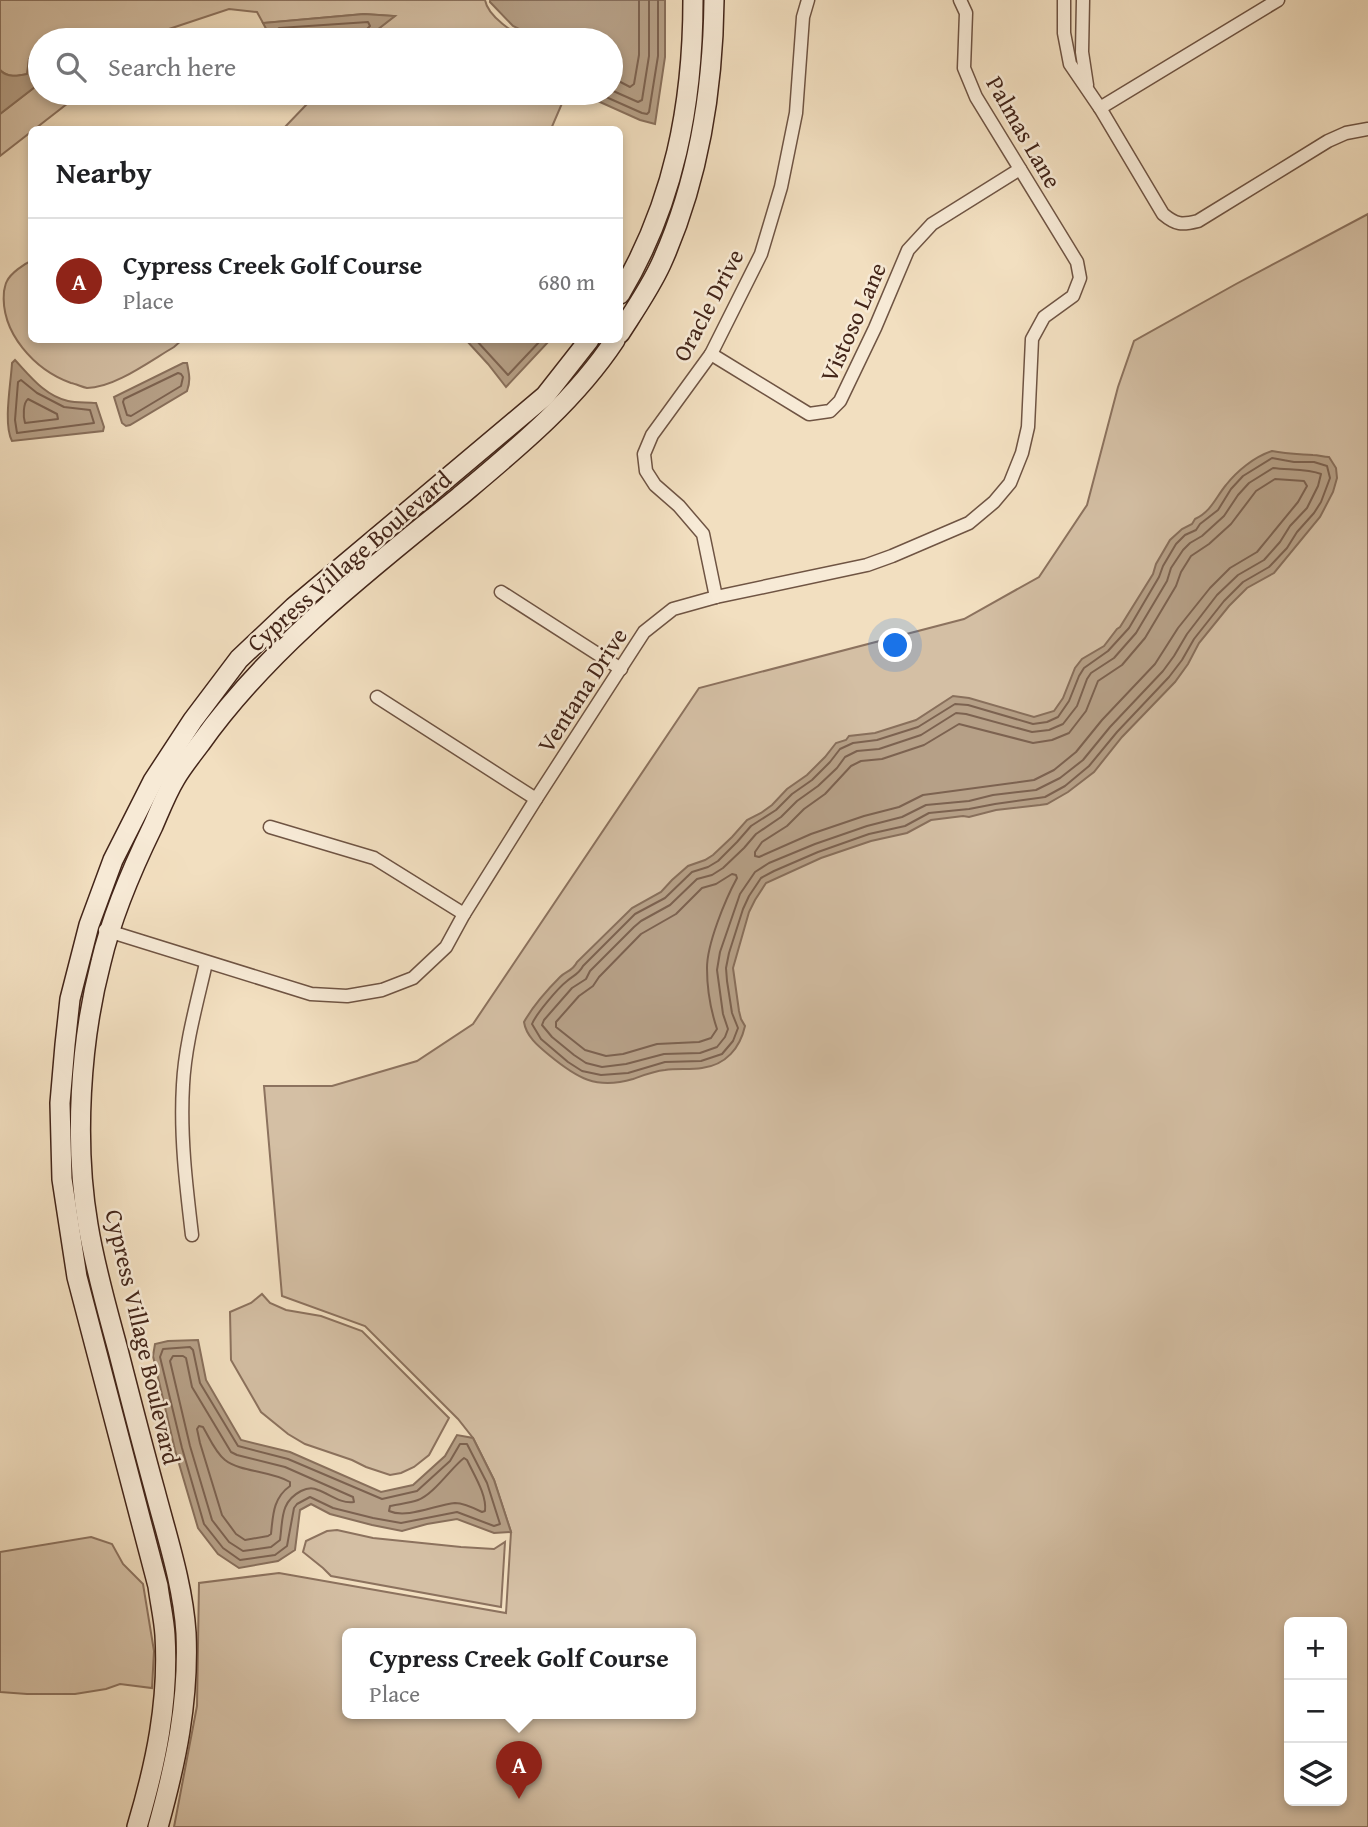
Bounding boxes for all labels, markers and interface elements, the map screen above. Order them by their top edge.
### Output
search box [28,28,623,105]
text: Search here [108,47,236,86]
icon: search [52,48,90,86]
street label: Palmas Lane [978,69,1070,195]
text: Nearby [56,150,152,194]
street label: Oracle Drive [664,242,752,368]
text: Cypress Creek Golf Course [123,245,422,284]
street label: Vistoso Lane [811,257,895,387]
text: A [72,265,86,298]
text: 680 m [538,265,595,298]
text: Place [123,284,174,317]
street label: Cypress Village Boulevard [239,462,459,660]
street label: Ventana Drive [528,621,636,759]
your location [878,628,912,662]
street label: Cypress Village Boulevard [97,1206,189,1468]
map controls [1284,1617,1347,1806]
button: + [1284,1617,1347,1680]
popup [342,1628,696,1719]
text: Cypress Creek Golf Course [369,1638,669,1677]
text: Place [369,1677,420,1710]
button: − [1284,1680,1347,1743]
pin: A [496,1741,542,1799]
button: layers [1284,1743,1347,1806]

